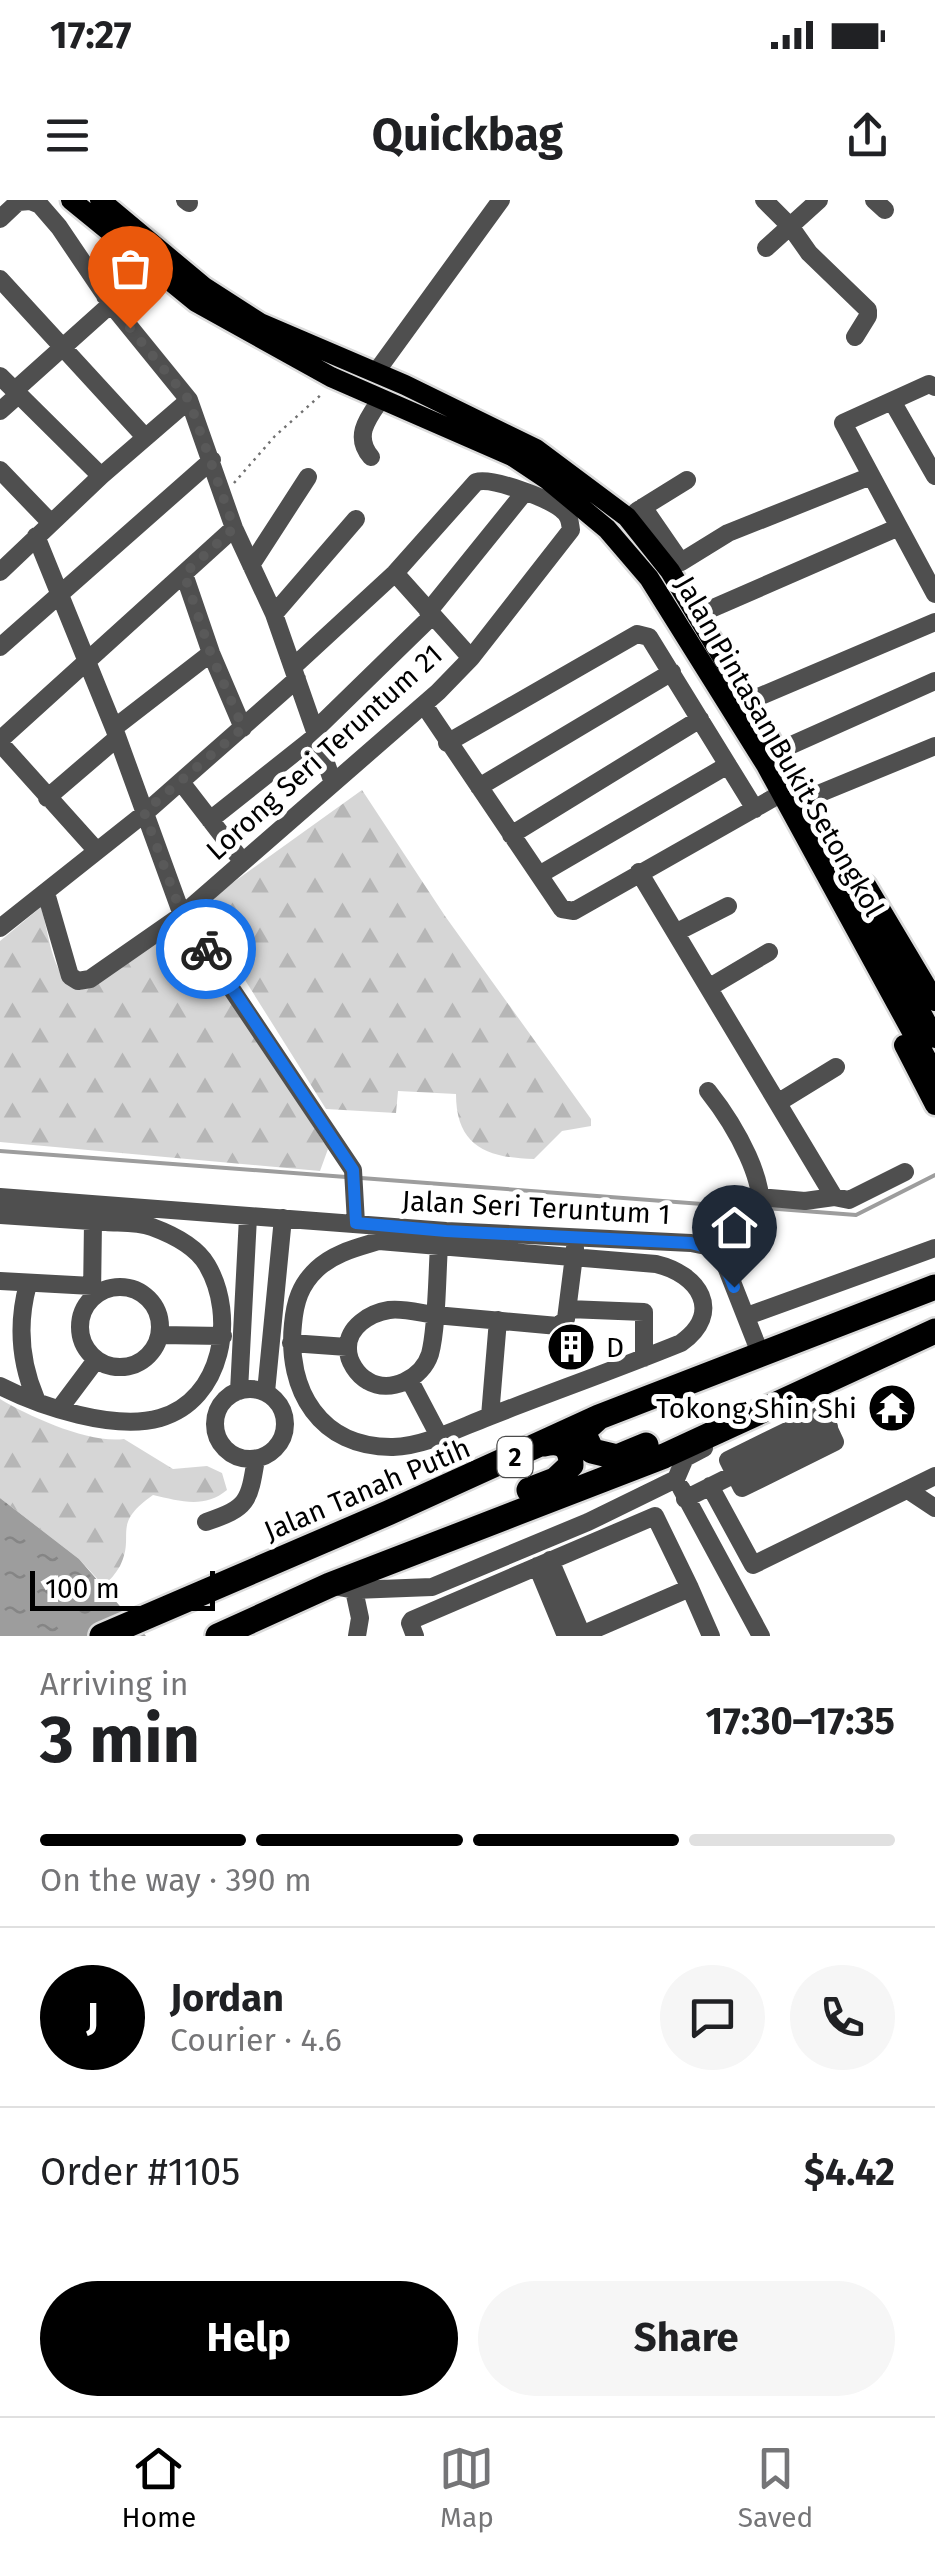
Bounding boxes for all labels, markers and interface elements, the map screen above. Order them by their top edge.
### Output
text: 17:27 [50,12,132,58]
icon: menu [40,108,95,163]
text: Quickbag [372,108,563,162]
icon: share [840,108,895,163]
pin [88,226,173,329]
icon: bag [103,241,158,296]
street label: Jalan Pintasan Bukit Setongkol [668,570,891,922]
street label: Lorong Seri Teruntum 21 [200,638,449,867]
courier [156,899,256,999]
icon: bike [179,922,234,977]
street label: Jalan Seri Teruntum 1 [401,1184,671,1231]
pin [692,1185,777,1288]
icon: home [707,1200,762,1255]
building icon: D [545,1321,597,1373]
place label: D [606,1331,624,1364]
temple icon: Tokong Shin Shi [866,1382,918,1434]
place label: Tokong Shin Shi [656,1392,857,1425]
street label: Jalan Tanah Putih [259,1431,475,1548]
road number: 2 [498,1437,532,1477]
scale bar [30,1566,215,1610]
text: 100 m [45,1572,120,1605]
text: Arriving in [40,1665,188,1703]
text: 17:30–17:35 [705,1698,895,1744]
text: 3 min [40,1701,200,1779]
text: On the way · 390 m [40,1861,312,1899]
button: chat [660,1965,765,2070]
button: phone [790,1965,895,2070]
text: Jordan [170,1975,284,2021]
text: J [86,1994,99,2040]
text: Courier · 4.6 [170,2021,342,2059]
text: Order #1105 [40,2149,240,2195]
text: $4.42 [804,2149,895,2195]
button: Help [40,2281,458,2396]
button: Share [478,2281,895,2396]
tab: Home [122,2441,196,2534]
tab: Map [439,2441,494,2534]
tab: Saved [738,2441,813,2534]

